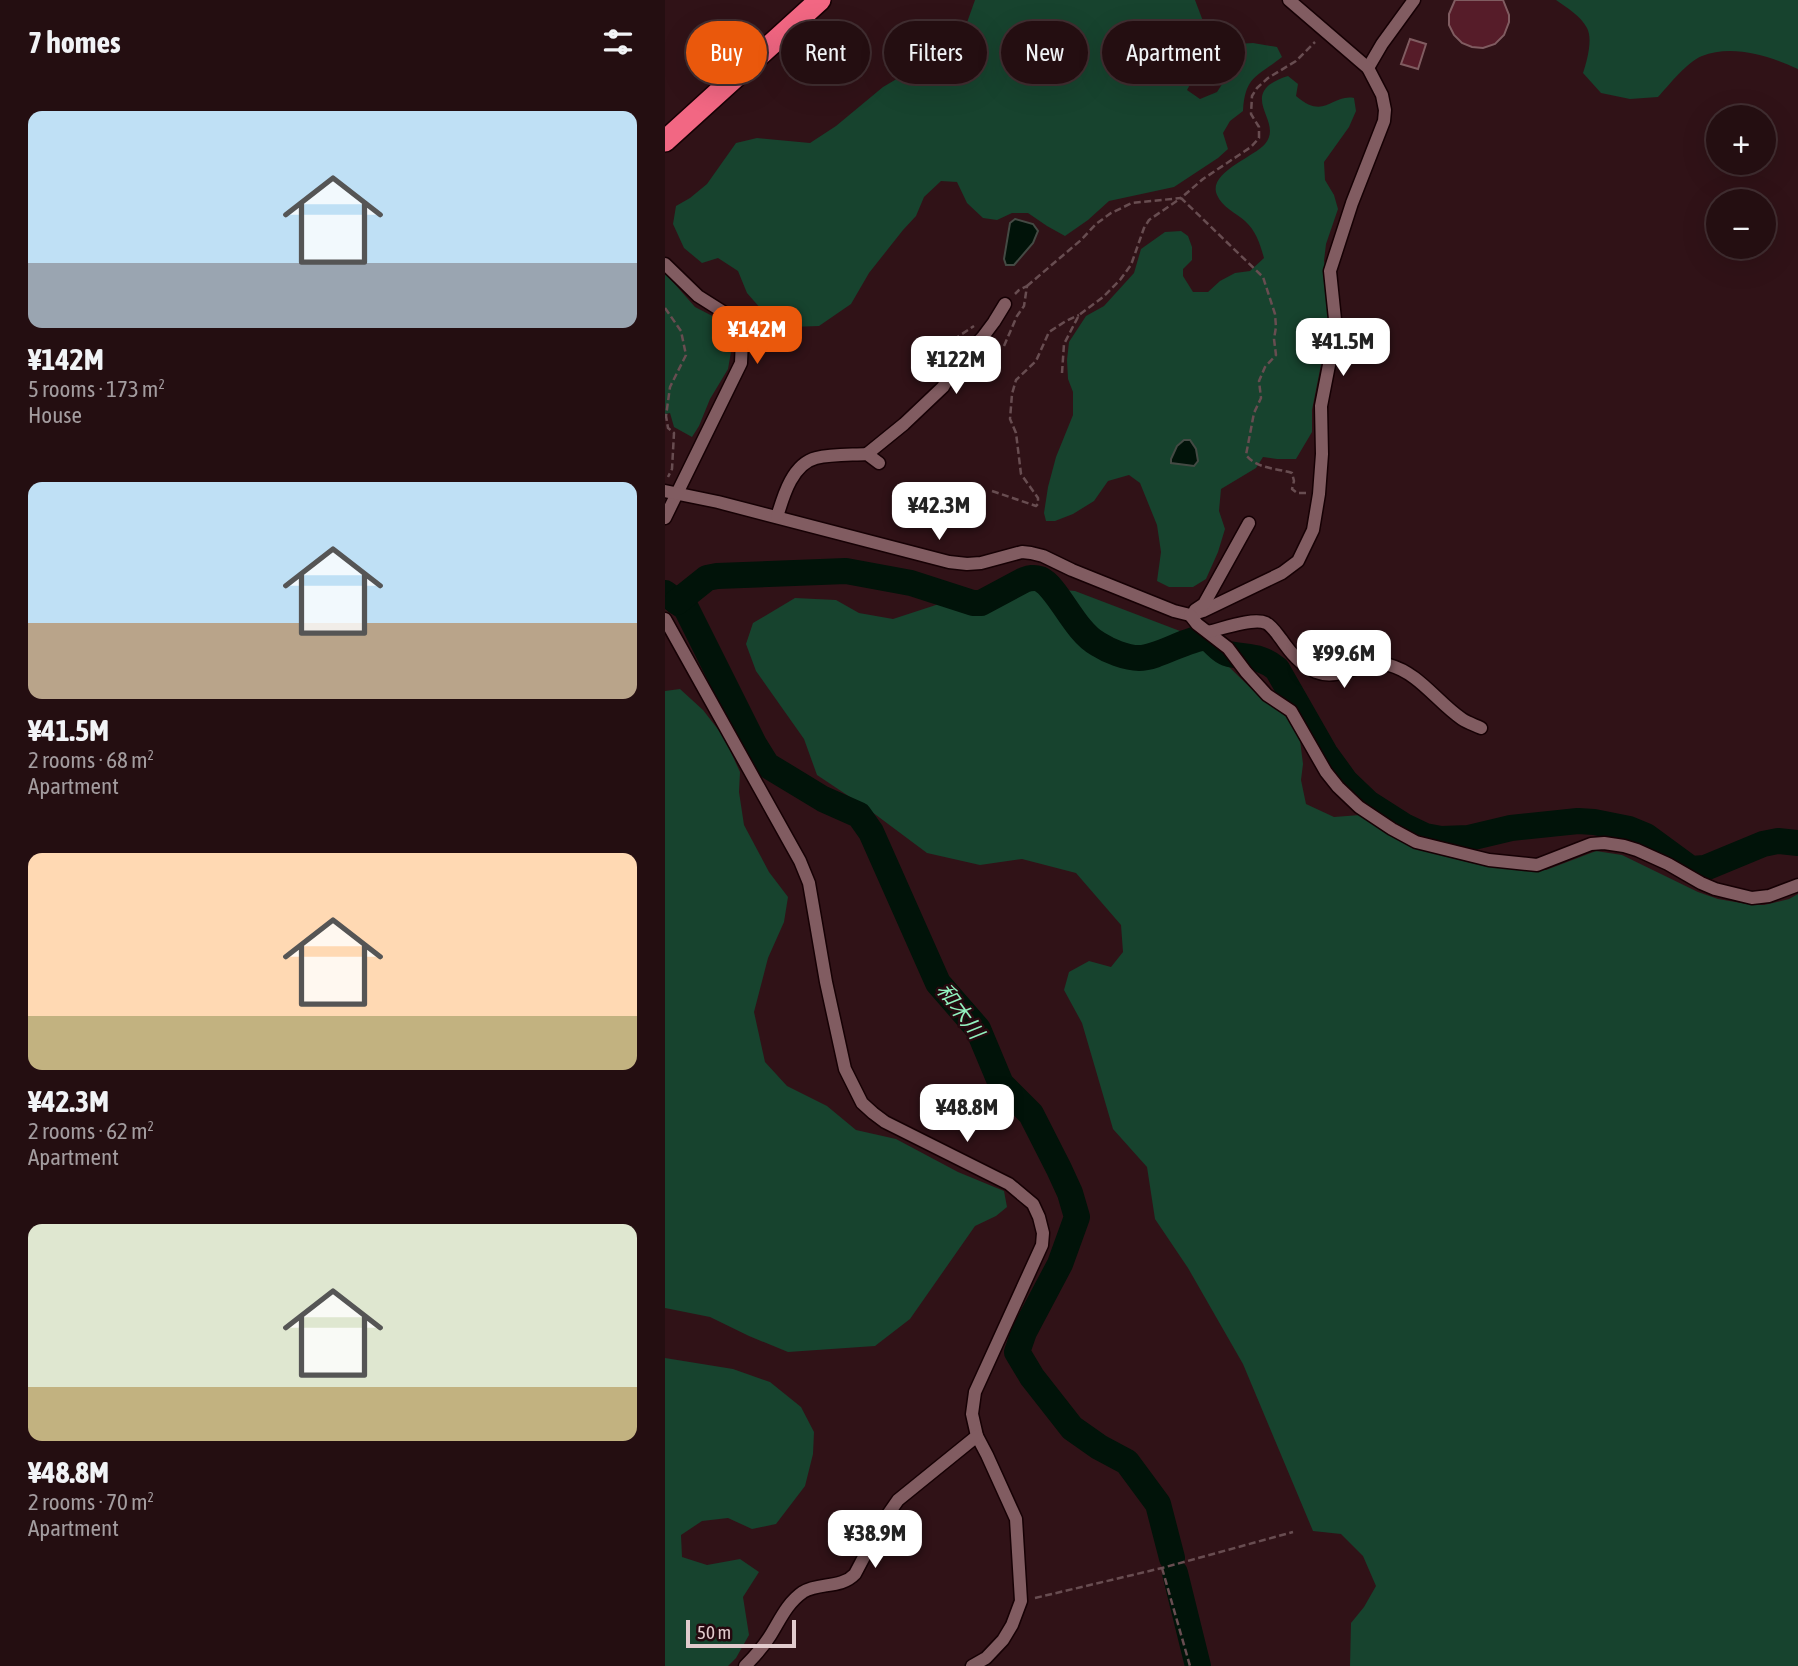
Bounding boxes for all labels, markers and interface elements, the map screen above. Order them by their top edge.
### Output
chip: Buy [686,21,767,84]
chip: Rent [781,21,870,84]
chip: Filters [884,21,987,84]
chip: New [1001,21,1088,84]
chip: Apartment [1102,21,1245,84]
icon: filters [599,23,637,61]
text: 7 homes [28,25,121,59]
map controls [1706,105,1776,259]
button: + [1706,105,1776,175]
icon: home [270,157,396,283]
button: − [1706,189,1776,259]
pin: ¥142M [708,306,806,366]
text: ¥142M [728,316,786,342]
pin: ¥41.5M [1286,318,1400,378]
text: ¥41.5M [1312,328,1374,354]
pin: ¥122M [907,336,1005,396]
text: ¥142M [28,342,104,376]
text: ¥122M [927,346,985,372]
text: 5 rooms · 173 m² [28,376,165,402]
text: House [28,402,82,428]
pin: ¥42.3M [882,482,996,542]
text: ¥42.3M [908,492,970,518]
icon: home [270,528,396,654]
pin: ¥99.6M [1287,630,1401,690]
text: ¥99.6M [1313,640,1375,666]
text: ¥41.5M [28,713,109,747]
text: 2 rooms · 68 m² [28,747,154,773]
text: Apartment [28,773,119,799]
icon: home [270,899,396,1025]
water label: 和木川 [933,978,990,1045]
text: ¥42.3M [28,1084,109,1118]
pin: ¥48.8M [910,1084,1024,1144]
text: ¥48.8M [936,1094,998,1120]
text: 2 rooms · 62 m² [28,1118,154,1144]
text: Apartment [28,1144,119,1170]
icon: home [270,1270,396,1396]
text: ¥48.8M [28,1455,109,1489]
text: 2 rooms · 70 m² [28,1489,154,1515]
pin: ¥38.9M [818,1510,932,1570]
text: Apartment [28,1515,119,1541]
text: ¥38.9M [844,1520,906,1546]
scale bar [686,1617,796,1649]
text: 50 m [697,1621,731,1643]

